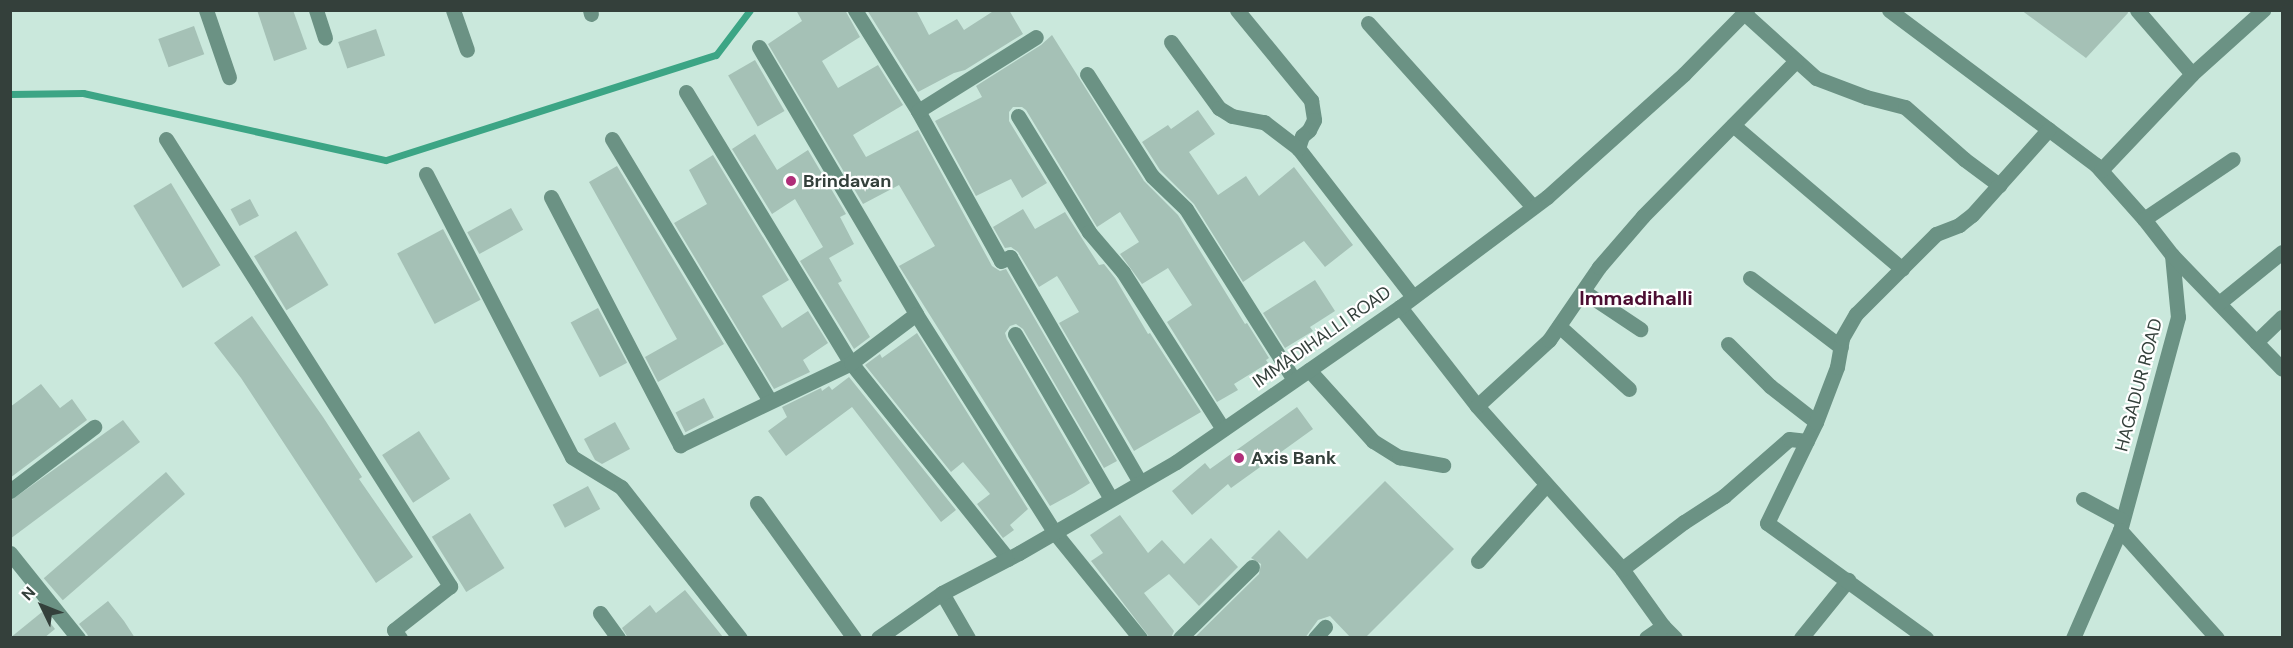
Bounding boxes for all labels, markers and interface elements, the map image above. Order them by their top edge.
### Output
place label: Brindavan [803,170,891,192]
marker: Brindavan [784,174,798,188]
street label: IMMADIHALLI ROAD [1249,281,1395,393]
district label: Immadihalli [1579,286,1693,310]
street label: HAGADUR ROAD [2111,316,2167,454]
place label: Axis Bank [1251,447,1336,469]
marker: Axis Bank [1232,451,1246,465]
north arrow [12,576,72,636]
text: N [17,582,40,605]

